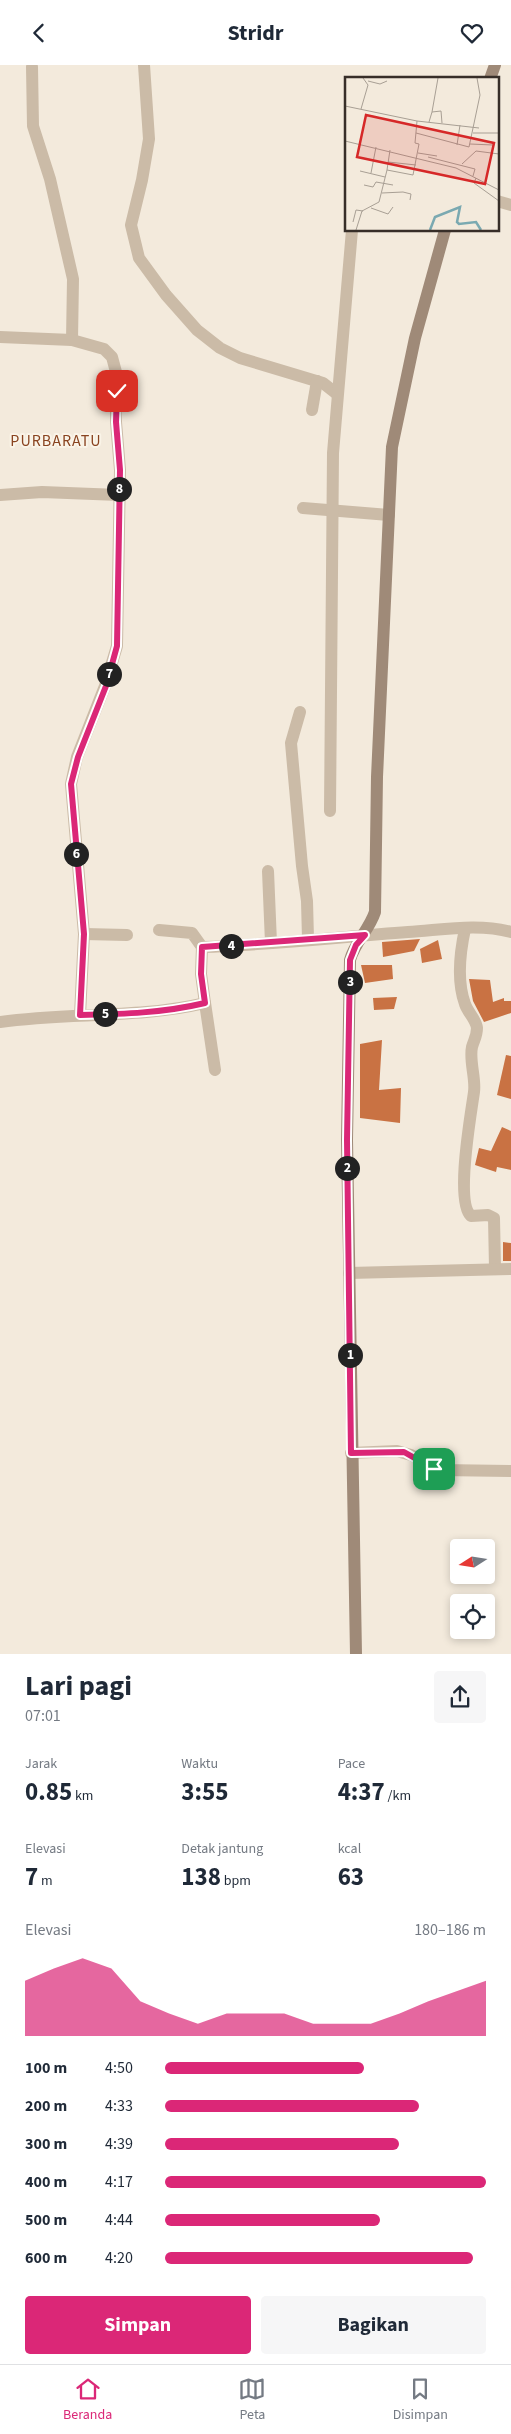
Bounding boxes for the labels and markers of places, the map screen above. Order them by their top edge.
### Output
pin [96,370,138,412]
pin: 8 [106,477,132,501]
pin: 7 [96,661,122,687]
pin: 6 [64,841,88,867]
pin: 4 [218,933,244,959]
pin: 3 [338,969,362,995]
pin: 5 [92,1001,118,1027]
pin: 2 [334,1155,360,1181]
pin: 1 [338,1343,362,1367]
pin [413,1448,455,1490]

